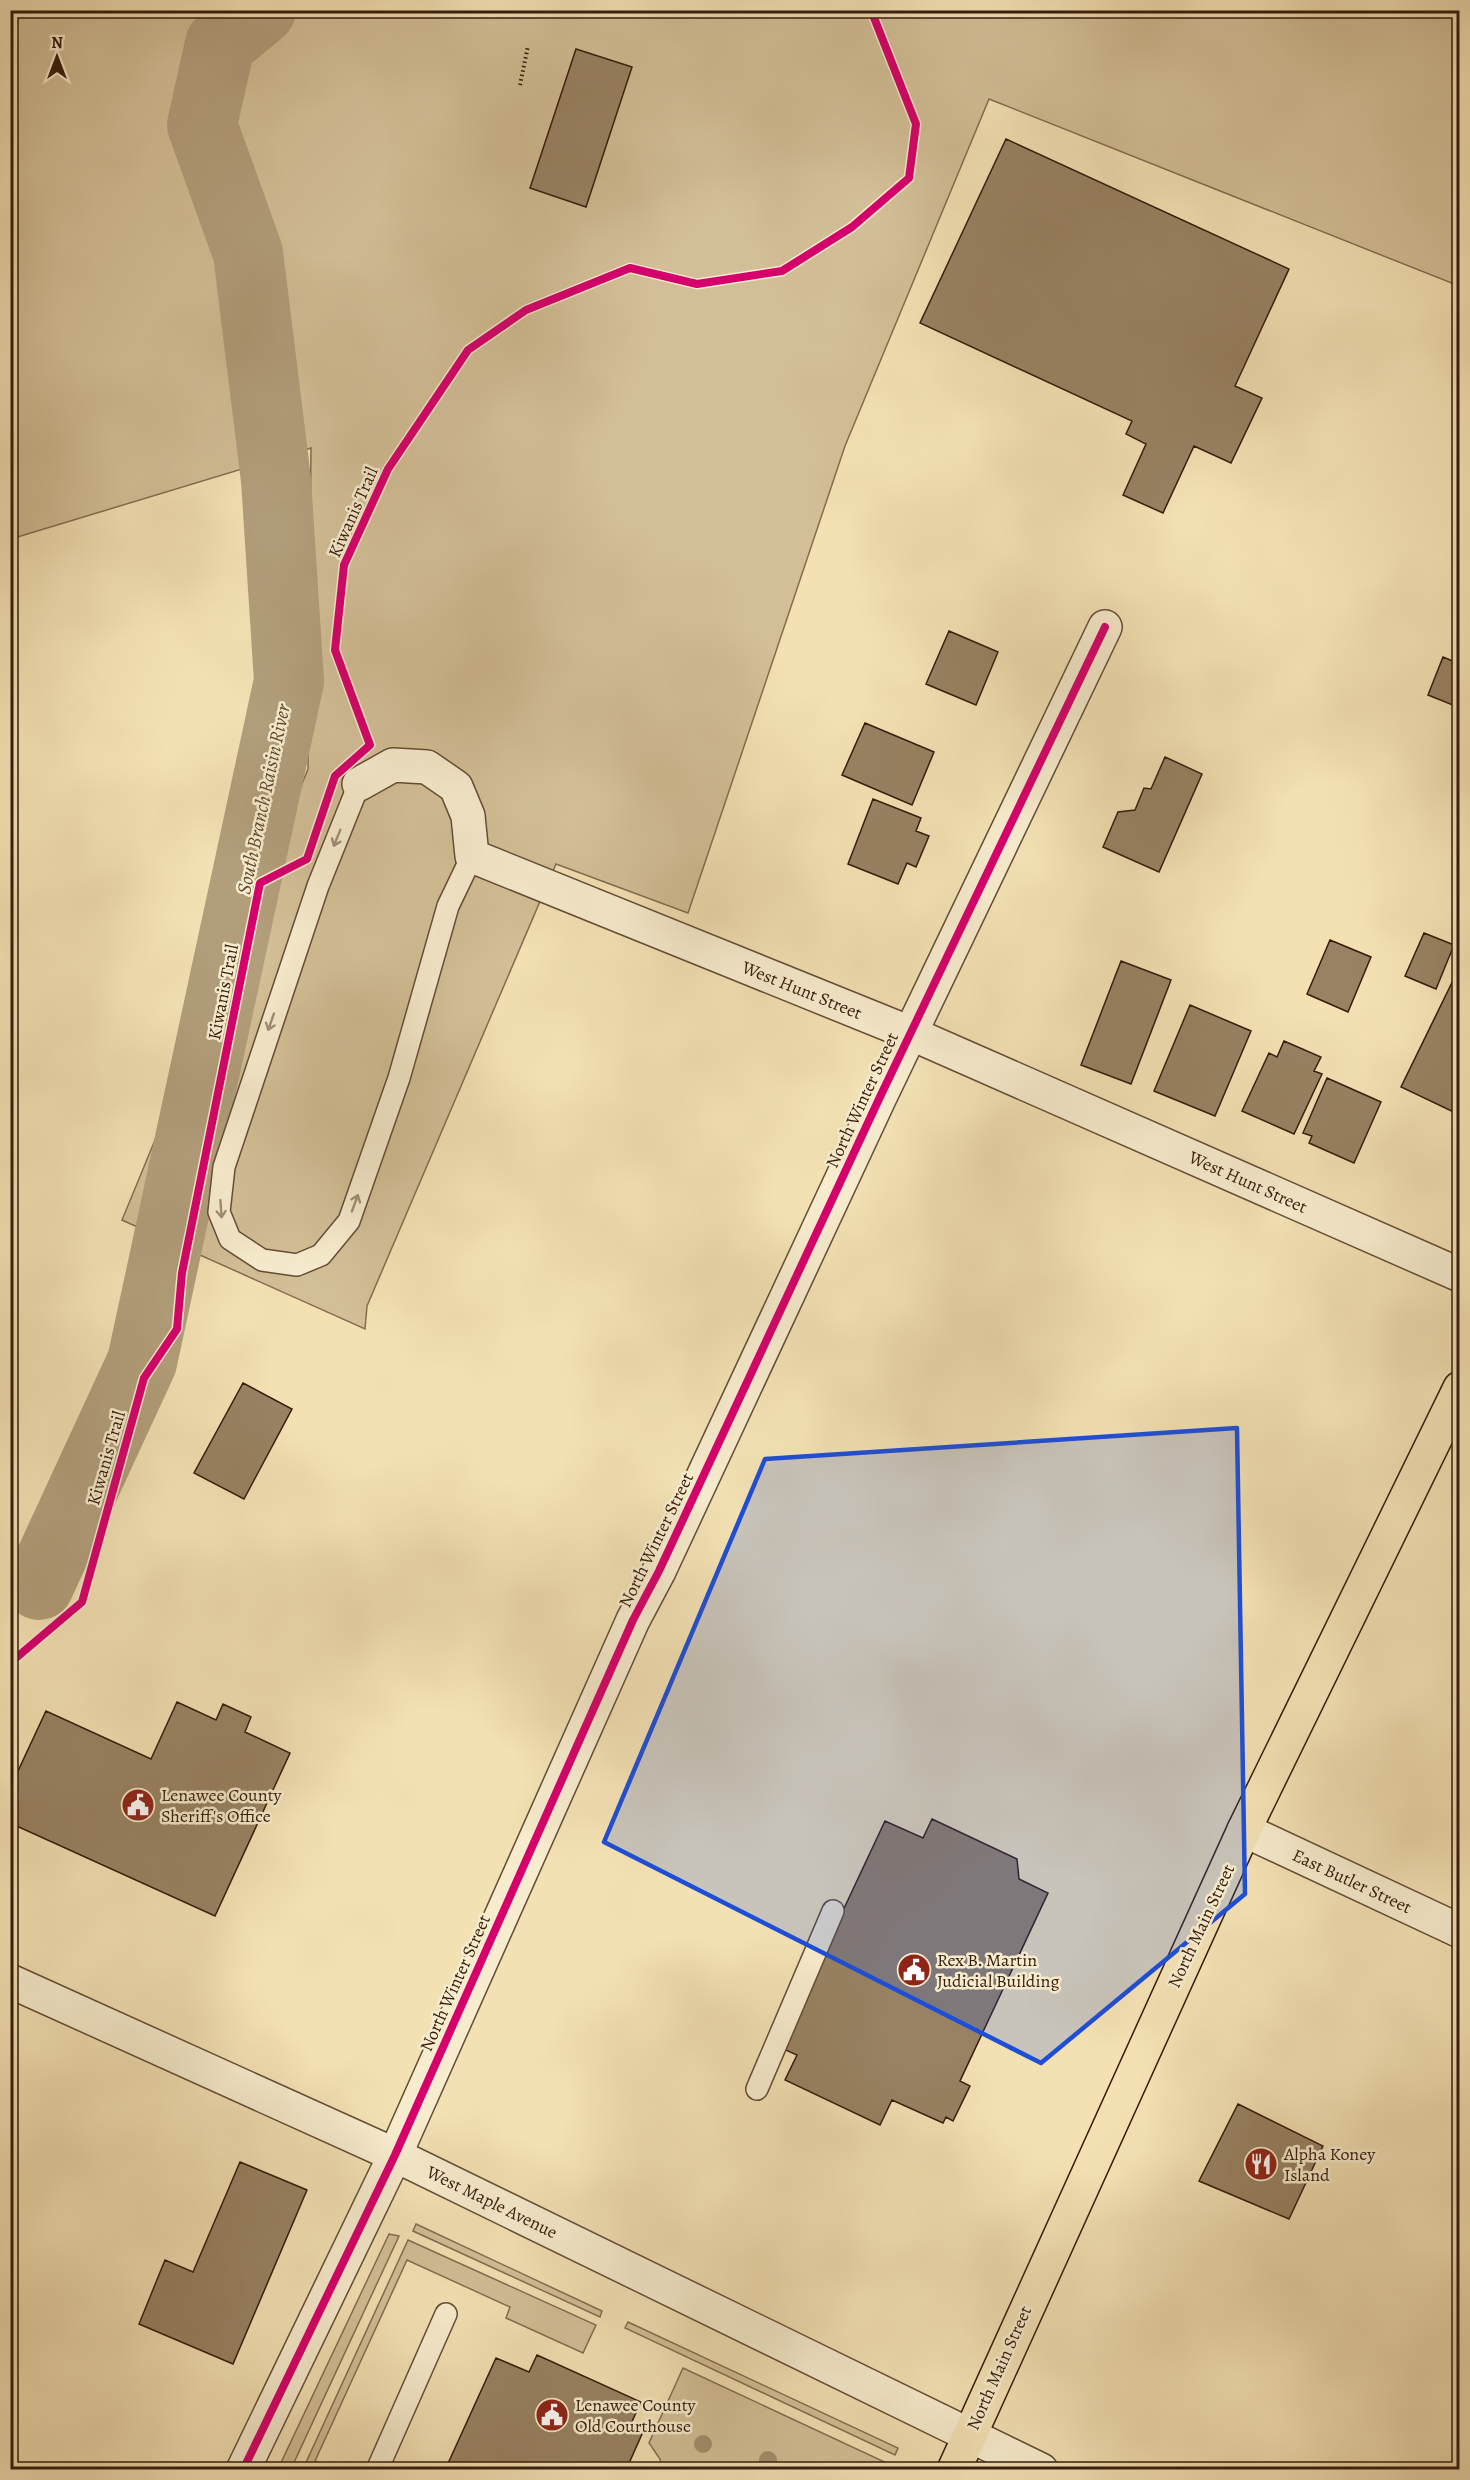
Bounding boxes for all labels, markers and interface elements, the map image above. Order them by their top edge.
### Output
north arrow [27,27,87,87]
text: N [51,32,63,54]
street label: Kiwanis Trail [322,462,384,561]
water label: South Branch Raisin River [230,701,297,897]
one-way arrow [331,829,342,847]
street label: Kiwanis Trail [202,942,244,1042]
street label: West Hunt Street [738,955,866,1025]
one-way arrow [265,1012,276,1031]
street label: North Winter Street [820,1028,904,1172]
street label: West Hunt Street [1184,1145,1311,1219]
one-way arrow [351,1194,362,1213]
one-way arrow [216,1198,227,1218]
street label: Kiwanis Trail [81,1408,131,1508]
street label: North Winter Street [613,1469,699,1611]
place label: Lenawee County Sheriff's Office [161,1783,283,1828]
public building icon: Lenawee County Sheriff's Office [120,1787,156,1823]
street label: East Butler Street [1288,1843,1416,1919]
street label: North Main Street [1162,1860,1240,1992]
street label: North Winter Street [414,1911,496,2055]
place label: Rex B. Martin Judicial Building [937,1948,1059,1993]
public building icon: Rex B. Martin Judicial Building [896,1952,932,1988]
place label: Alpha Koney Island [1283,2142,1376,2187]
restaurant icon: Alpha Koney Island [1243,2146,1279,2182]
street label: West Maple Avenue [422,2159,561,2244]
street label: North Main Street [961,2302,1037,2434]
place label: Lenawee County Old Courthouse [575,2393,697,2438]
public building icon: Lenawee County Old Courthouse [534,2397,570,2433]

